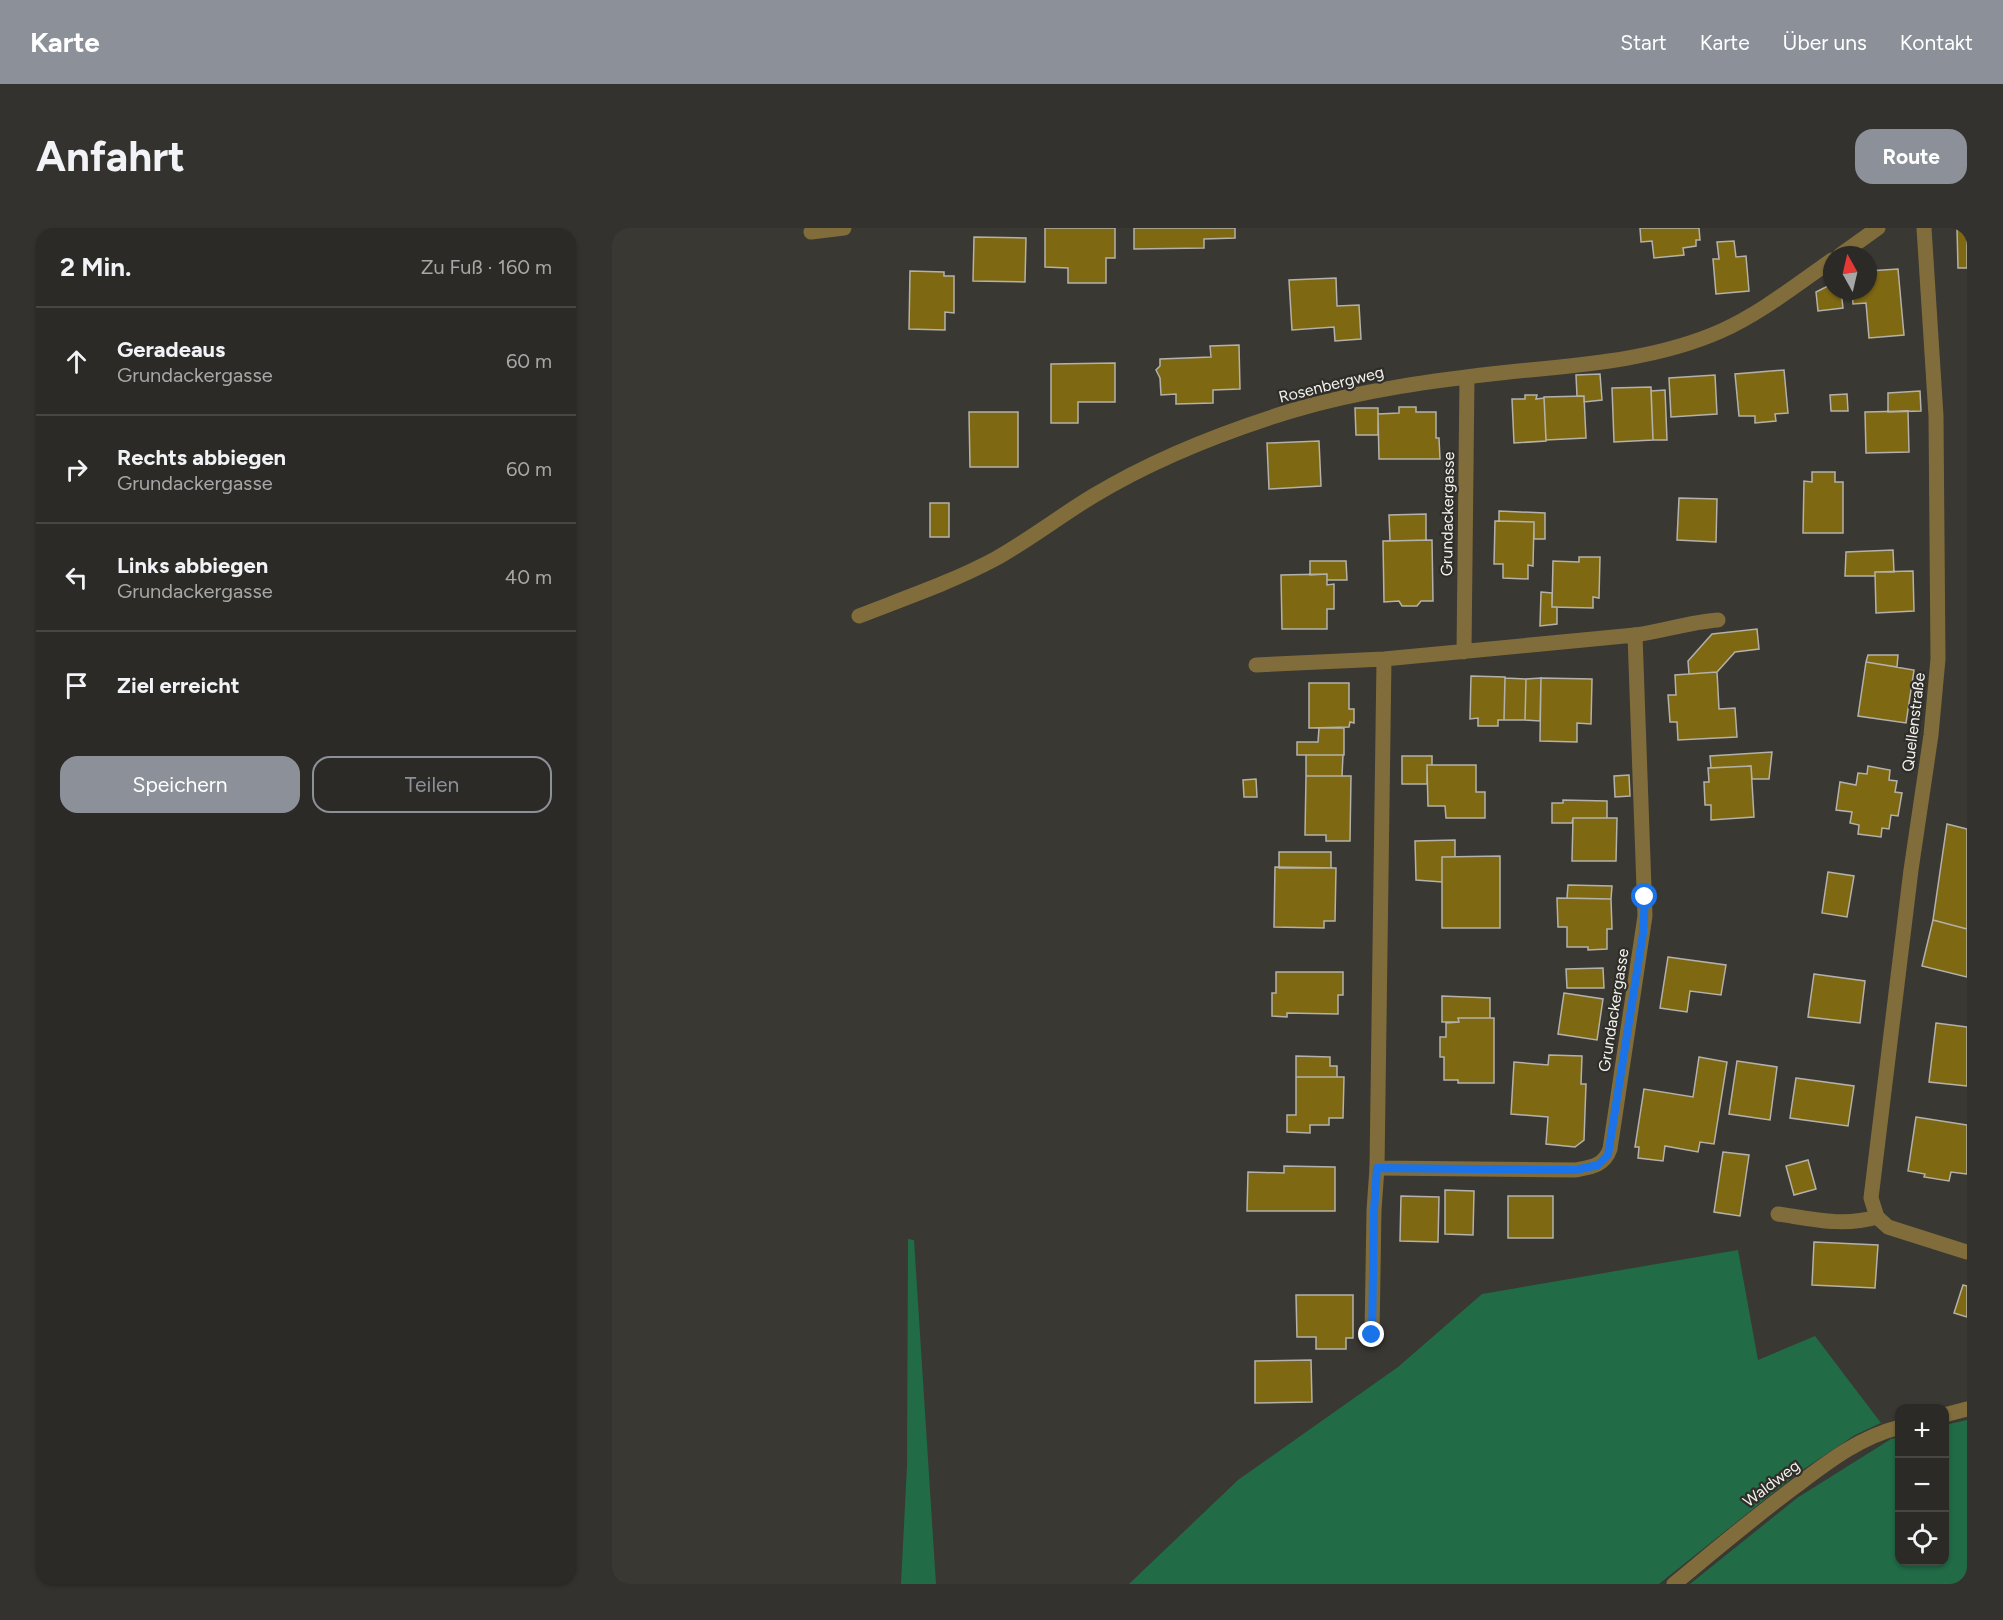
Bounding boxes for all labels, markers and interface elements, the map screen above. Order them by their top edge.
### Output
text: Karte [30,25,100,59]
text: Start [1620,30,1667,55]
text: Karte [1700,30,1750,55]
text: Über uns [1783,30,1867,55]
text: Kontakt [1900,30,1973,55]
button: Route [1855,129,1967,184]
text: Anfahrt [36,131,185,182]
north arrow [1823,246,1877,300]
text: 2 Min. [60,251,132,283]
text: Zu Fuß · 160 m [421,255,552,279]
text: Geradeaus [117,336,225,363]
icon: ahead [60,345,93,378]
text: 60 m [506,349,552,373]
street label: Rosenbergweg [1277,362,1386,407]
text: Grundackergasse [117,363,273,387]
text: Rechts abbiegen [117,444,286,471]
street label: Grundackergasse [1437,451,1458,576]
icon: right [60,453,93,486]
text: 60 m [506,457,552,481]
text: Grundackergasse [117,471,273,495]
text: Links abbiegen [117,552,268,579]
icon: left [60,561,93,594]
text: 40 m [505,565,552,589]
text: Grundackergasse [117,579,273,603]
icon: arrive [60,669,93,702]
street label: Quellenstraße [1898,671,1929,773]
text: Ziel erreicht [117,672,240,699]
button: Speichern [60,756,300,813]
button: Teilen [312,756,552,813]
route start [1631,883,1657,909]
street label: Grundackergasse [1594,947,1633,1073]
route end [1358,1321,1384,1347]
map controls [1895,1404,1949,1566]
button: + [1895,1404,1949,1458]
street label: Waldweg [1739,1456,1803,1511]
button: − [1895,1458,1949,1512]
button: locate [1895,1512,1949,1566]

